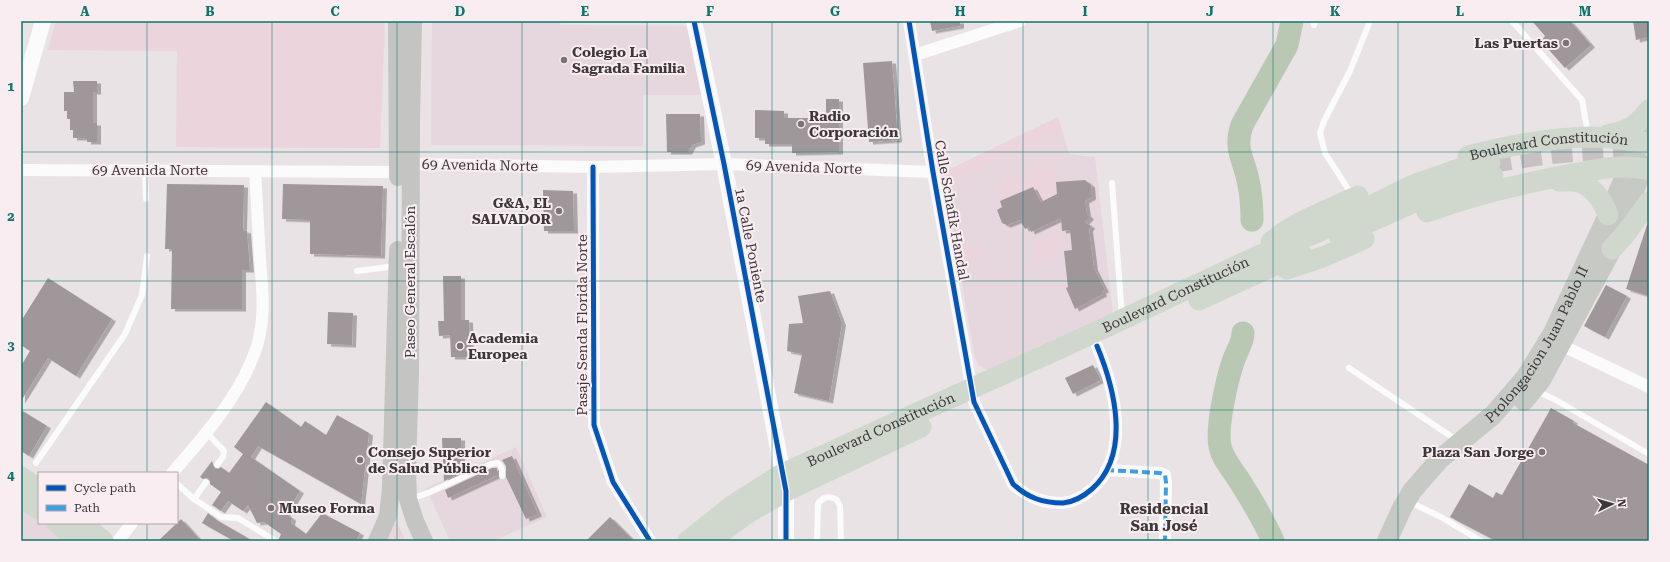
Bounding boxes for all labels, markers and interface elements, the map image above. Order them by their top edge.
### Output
text: A [80,4,90,19]
text: B [205,4,215,19]
text: C [330,4,340,19]
text: D [455,4,465,19]
text: E [581,4,589,19]
text: F [706,4,714,19]
text: G [830,4,840,19]
text: H [955,4,966,19]
text: I [1082,4,1088,19]
text: J [1206,4,1214,19]
text: K [1330,4,1341,19]
text: L [1456,4,1464,19]
text: M [1579,4,1592,19]
place label: Las Puertas [1475,35,1558,51]
marker: Las Puertas [1561,38,1571,48]
place label: Colegio La Sagrada Familia [572,44,686,76]
marker: Colegio La Sagrada Familia [559,55,569,65]
text: 1 [7,79,15,94]
place label: Radio Corporación [809,108,899,140]
marker: Radio Corporación [796,119,806,129]
street label: Boulevard Constitución [1468,129,1629,163]
street label: Calle Schafik Handal [932,139,972,282]
street label: 69 Avenida Norte [422,156,538,174]
street label: 69 Avenida Norte [746,157,863,177]
street label: 69 Avenida Norte [92,162,208,178]
street label: 1a Calle Poniente [732,186,770,304]
place label: G&A, EL SALVADOR [472,195,552,227]
street label: Paseo General Escalón [402,206,418,358]
marker: G&A, EL SALVADOR [554,206,564,216]
text: 2 [7,209,15,224]
street label: Pasaje Senda Florida Norte [574,234,590,416]
street label: Boulevard Constitución [1099,253,1251,336]
street label: Prolongacion Juan Pablo II [1482,263,1591,426]
place label: Academia Europea [468,330,539,362]
text: 3 [7,338,15,353]
marker: Academia Europea [455,341,465,351]
street label: Boulevard Constitución [804,389,957,470]
place label: Consejo Superior de Salud Pública [368,444,492,476]
place label: Plaza San Jorge [1422,444,1534,460]
marker: Plaza San Jorge [1537,447,1547,457]
marker: Consejo Superior de Salud Pública [355,455,365,465]
text: 4 [7,468,15,483]
legend [38,472,178,524]
text: Cycle path [74,481,136,495]
north arrow [1592,484,1632,524]
text: N [1615,498,1628,508]
place label: Museo Forma [279,500,376,516]
district label: Residencial San José [1120,500,1208,535]
text: Path [74,501,100,515]
marker: Museo Forma [266,503,276,513]

